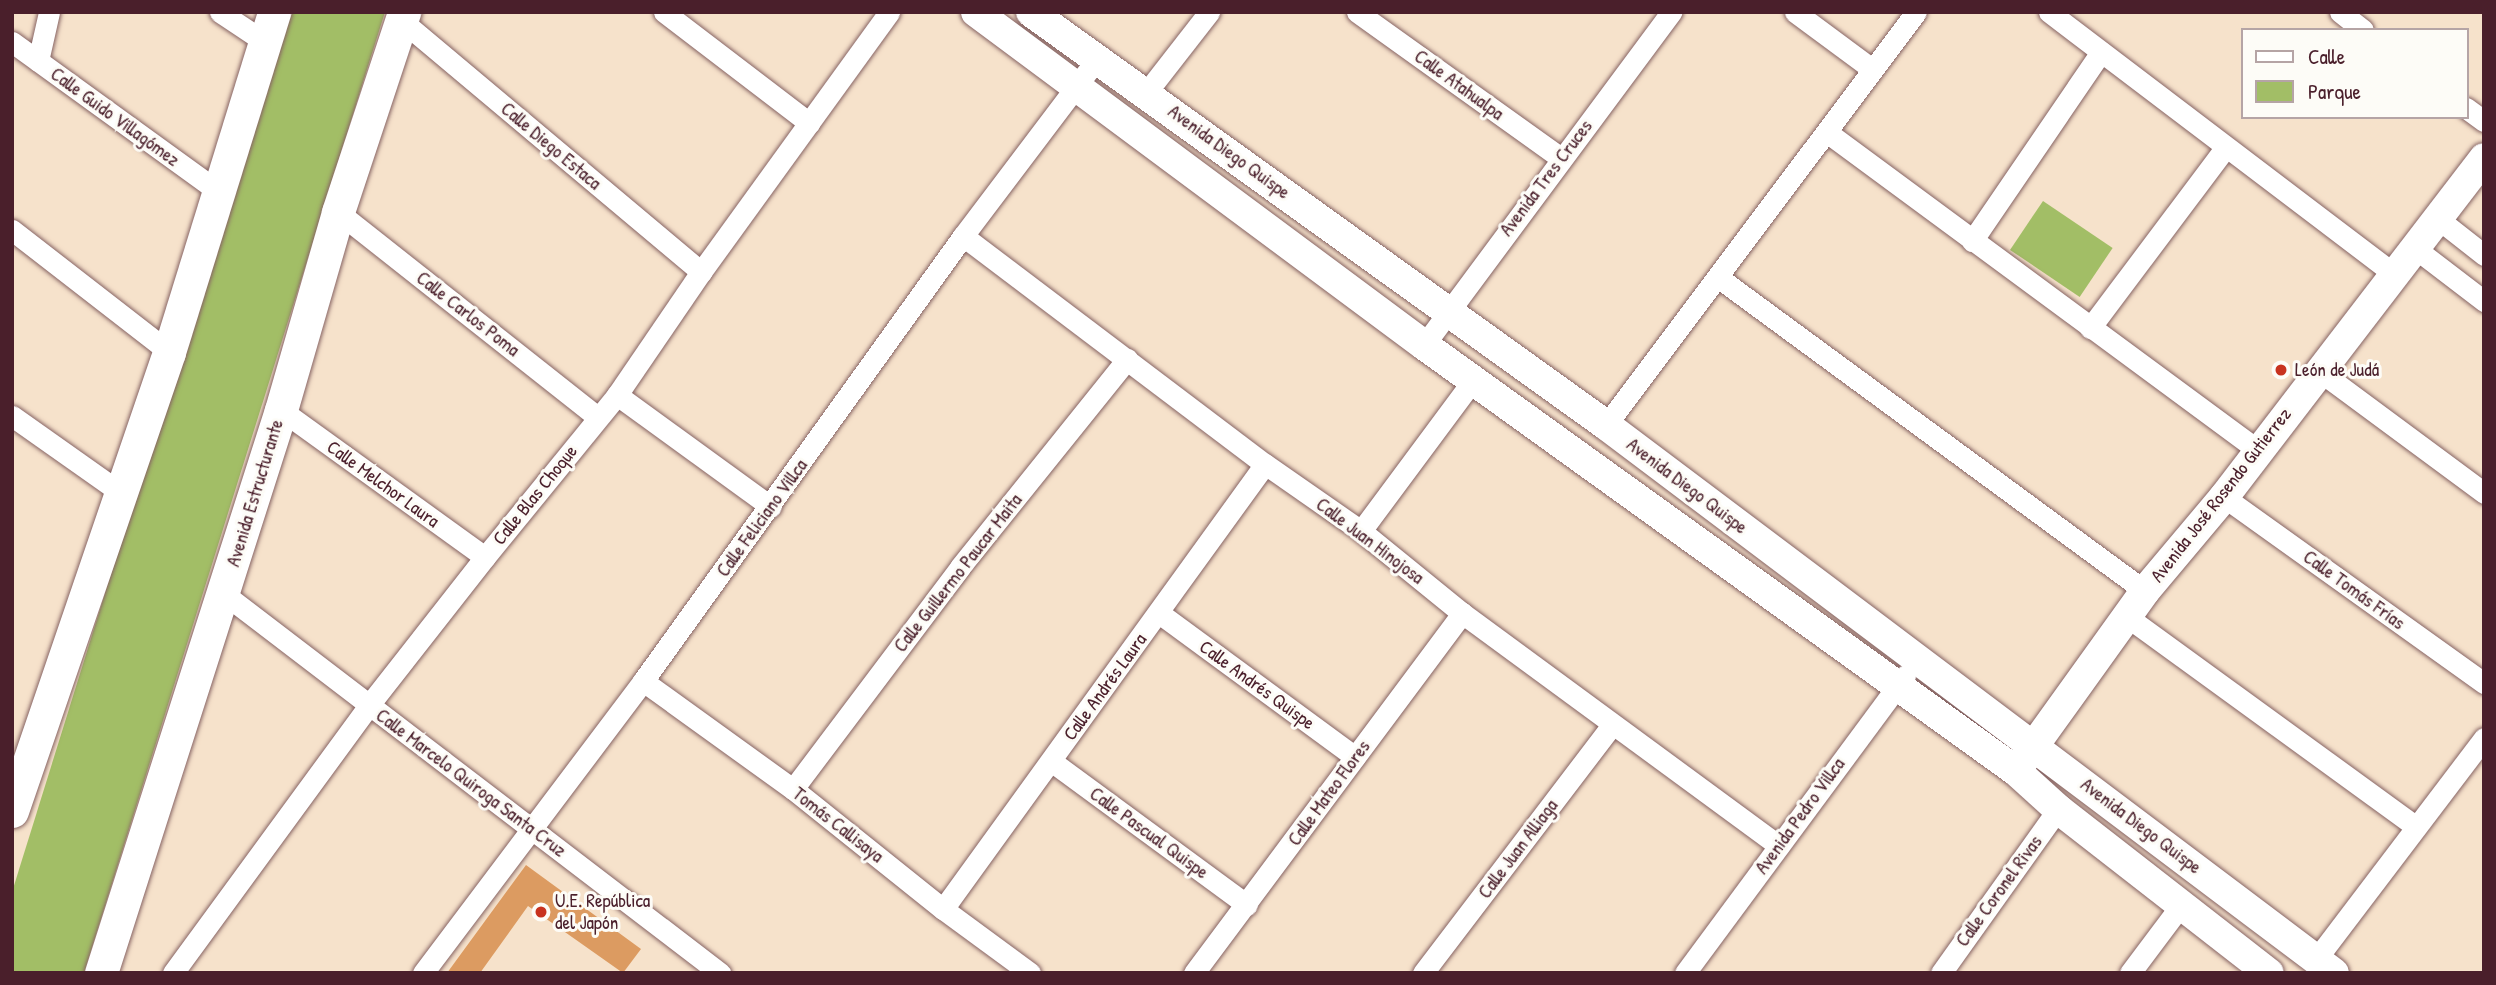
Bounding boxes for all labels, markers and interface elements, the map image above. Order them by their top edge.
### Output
legend [2240,28,2468,119]
text: Calle [2308,42,2345,71]
street label: Calle Atahualpa [1410,45,1508,125]
street label: Calle Guido Villagómez [46,63,184,171]
text: Parque [2308,77,2361,106]
street label: Calle Diego Estaca [496,97,606,195]
street label: Avenida Diego Quispe [1164,100,1294,204]
street label: Avenida Tres Cruces [1495,115,1597,241]
street label: Calle Carlos Poma [412,267,524,361]
place label: León de Judá [2295,359,2379,381]
marker: León de Judá [2273,362,2289,378]
street label: Avenida José Rosendo Gutierrez [2146,403,2296,587]
street label: Avenida Estructurante [222,417,288,569]
street label: Avenida Diego Quispe [1622,433,1752,539]
street label: Calle Melchor Laura [322,436,444,532]
street label: Calle Blas Choque [488,440,582,550]
street label: Calle Feliciano Villca [712,455,812,581]
street label: Calle Guillermo Paucar Maita [889,489,1027,657]
street label: Calle Juan Hinojosa [1312,493,1428,589]
street label: Calle Tomás Frías [2299,545,2409,635]
street label: Calle Andrés Laura [1059,629,1151,745]
street label: Calle Andrés Quispe [1195,635,1319,735]
street label: Calle Marcelo Quiroga Santa Cruz [371,704,571,862]
street label: Calle Mateo Flores [1283,736,1375,850]
street label: Avenida Pedro Villca [1750,754,1850,878]
street label: Avenida Diego Quispe [2076,773,2206,879]
street label: Tomás Callisaya [788,782,888,868]
street label: Calle Pascual Quispe [1085,782,1213,884]
street label: Calle Juan Alliaga [1473,795,1563,903]
street label: Calle Coronel Rivas [1951,831,2047,951]
place label: U.E. República del Japón [555,890,650,934]
marker: U.E. República del Japón [533,904,549,920]

